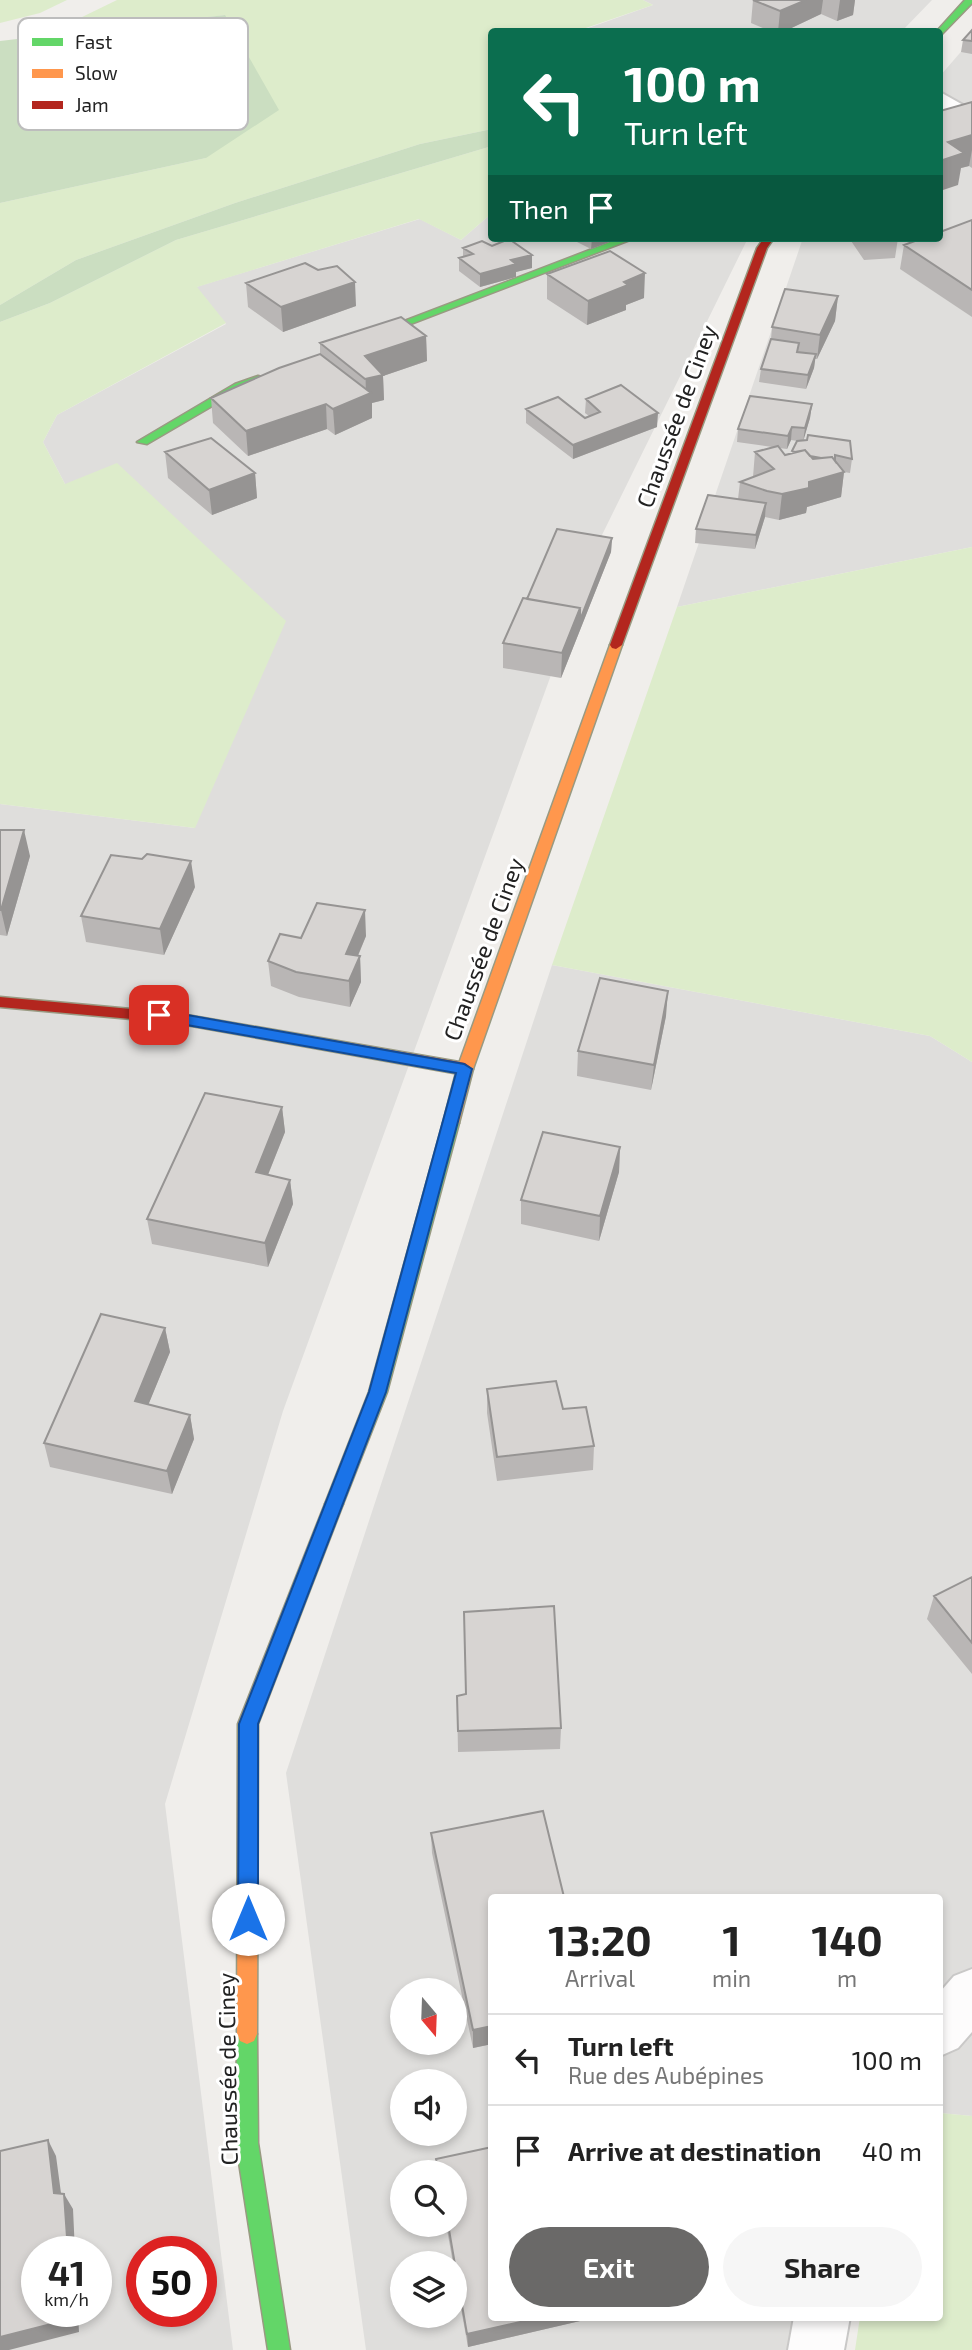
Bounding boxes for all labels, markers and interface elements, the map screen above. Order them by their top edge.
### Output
legend [18,18,248,130]
text: Fast [75,30,112,53]
text: 100 m [624,53,761,112]
icon: left [509,56,600,147]
text: Slow [75,61,118,84]
text: Jam [75,93,109,116]
text: Turn left [624,113,748,151]
icon: arrive [582,189,620,227]
text: Then [509,193,568,224]
street label: Chaussée de Ciney [630,321,722,511]
street label: Chaussée de Ciney [437,854,529,1044]
pin [129,985,189,1045]
icon: arrive [140,996,178,1034]
position arrow [211,1882,285,1956]
text: 13:20 [548,1914,652,1964]
text: 1 [723,1914,741,1964]
text: 140 [811,1914,883,1964]
text: Arrival [565,1964,635,1992]
text: min [712,1964,751,1992]
text: m [837,1964,857,1992]
street label: Chaussée de Ciney [211,1972,243,2166]
north arrow [390,1978,467,2054]
map controls [390,1978,467,2328]
text: Turn left [568,2030,674,2061]
icon: left [509,2041,547,2079]
text: 100 m [852,2044,922,2075]
text: Rue des Aubépines [568,2061,764,2089]
button: sound [390,2069,467,2146]
icon: arrive [509,2132,547,2170]
text: Arrive at destination [568,2135,821,2166]
text: 40 m [862,2135,922,2166]
button: search [390,2160,467,2237]
button: Exit [509,2227,709,2307]
button: Share [723,2227,922,2307]
speed limit sign: 50 [126,2236,217,2327]
text: 41 [48,2251,85,2293]
button: layers [390,2251,467,2328]
text: km/h [44,2288,89,2310]

